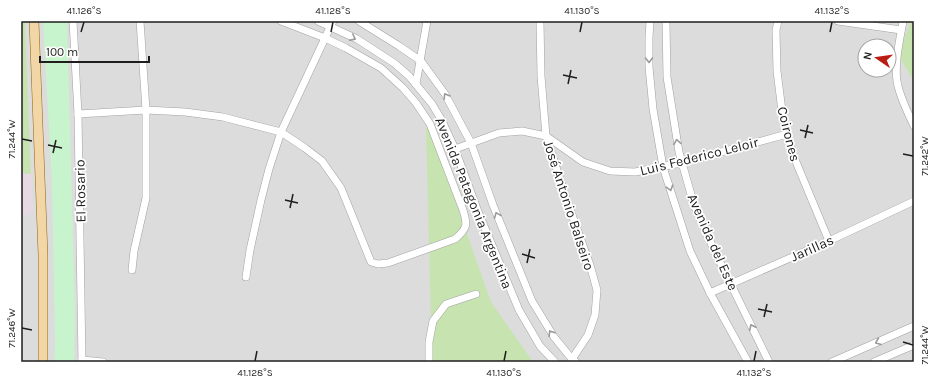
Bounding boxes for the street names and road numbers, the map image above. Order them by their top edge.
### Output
street label: Coirones [773,105,804,163]
street label: Avenida Patagonia Argentina [431,115,516,291]
street label: Luis Federico Leloir [638,133,761,179]
street label: José Antonio Balseiro [539,138,598,272]
street label: El Rosario [71,159,90,223]
street label: Avenida del Este [684,191,742,293]
street label: Jarillas [788,231,836,265]

